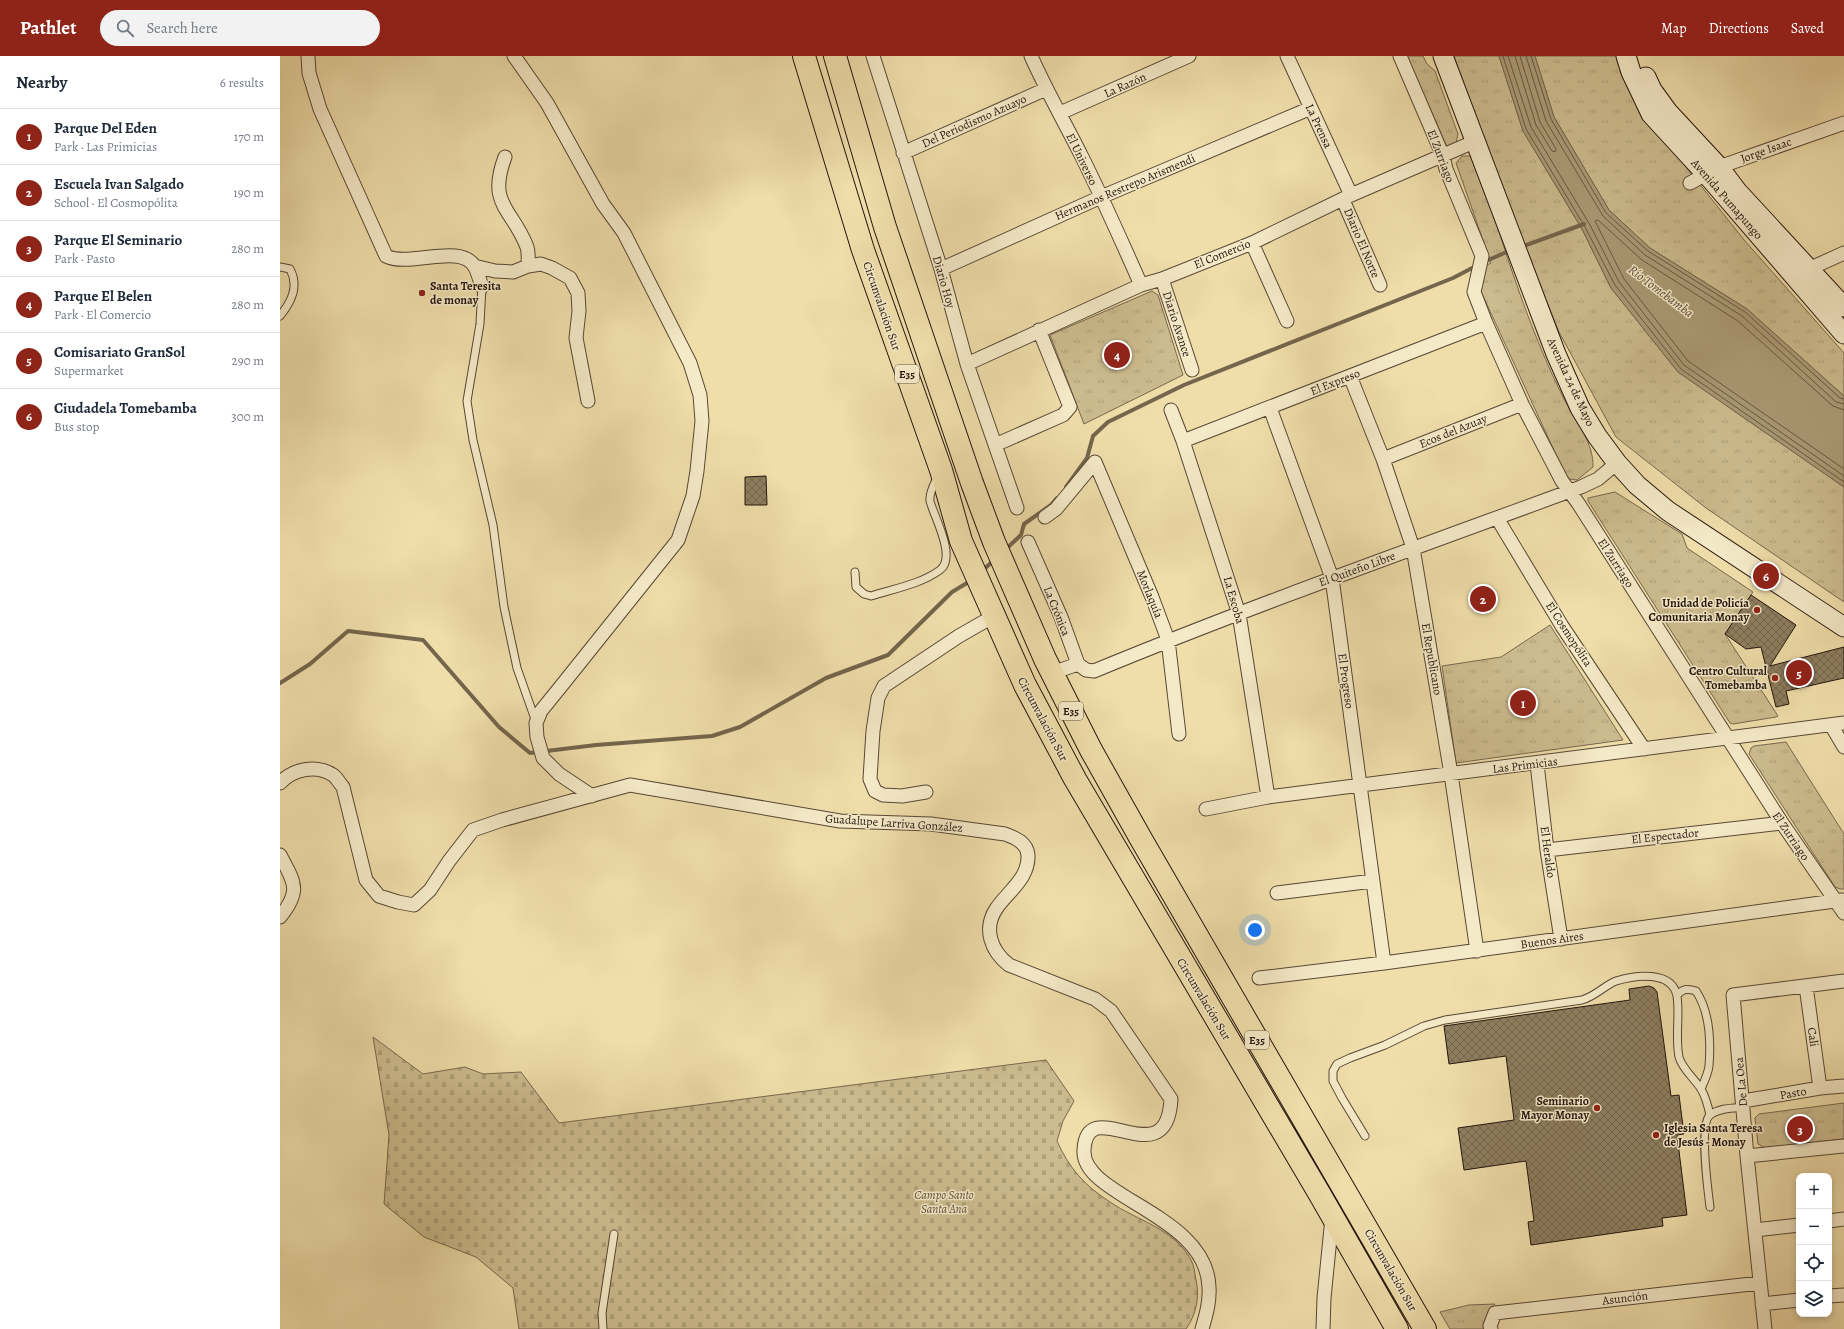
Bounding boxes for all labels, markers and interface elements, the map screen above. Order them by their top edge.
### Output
search box [100,10,380,46]
text: Pathlet [20,15,76,41]
icon: search [114,17,136,39]
text: Search here [146,18,218,38]
text: Map [1661,19,1687,38]
text: Directions [1709,19,1769,38]
text: Saved [1791,19,1824,38]
street label: La Razón [1101,68,1149,101]
text: Nearby [16,71,67,94]
text: 6 results [220,74,264,91]
street label: Del Periodismo Azuayo [919,91,1029,151]
street label: La Prensa [1302,101,1336,151]
text: Parque Del Eden [54,118,157,138]
street label: El Zurriago [1424,127,1458,185]
text: 1 [27,128,31,145]
text: 170 m [234,128,264,145]
street label: El Universo [1062,130,1102,188]
street label: Jorge Isaac [1738,133,1794,167]
text: Park · Las Primicias [54,138,157,155]
street label: Hermanos Restrepo Arismendi [1052,150,1198,224]
street label: Avenida Pumapungo [1687,155,1766,243]
text: Escuela Ivan Salgado [54,174,184,194]
text: 2 [26,184,32,201]
text: 190 m [233,184,264,201]
text: School · El Cosmopólita [54,194,178,211]
street label: Diario El Norte [1340,206,1384,280]
text: Parque El Seminario [54,230,182,250]
street label: El Comercio [1191,235,1253,273]
text: 3 [26,240,32,257]
text: 280 m [231,240,264,257]
text: Park · Pasto [54,250,115,267]
street label: Diario Hoy [929,254,959,311]
street label: Circunvalación Sur [859,259,905,353]
water label: Río Tomebamba [1625,261,1697,321]
place label: Santa Teresita de monay [430,278,501,308]
text: Parque El Belen [54,286,152,306]
marker: Santa Teresita de monay [417,288,427,298]
street label: Diario Avance [1159,289,1195,359]
text: 4 [26,296,32,313]
text: 280 m [231,296,264,313]
text: Park · El Comercio [54,306,151,323]
street label: Avenida 24 de Mayo [1543,334,1599,429]
pin: 4 [1104,340,1130,370]
text: Comisariato GranSol [54,342,185,362]
text: 5 [26,352,32,369]
text: 290 m [232,352,264,369]
text: Supermarket [54,362,124,379]
road number: E35 [895,365,919,383]
street label: El Expreso [1308,365,1362,399]
text: Ciudadela Tomebamba [54,398,197,418]
text: 6 [26,408,32,425]
text: 300 m [231,408,264,425]
street label: Ecos del Azuay [1417,410,1490,452]
text: Bus stop [54,418,99,435]
street label: El Zurriago [1594,535,1638,591]
street label: El Quiteño Libre [1316,548,1398,590]
pin: 6 [1753,561,1779,591]
street label: Morlaquía [1133,568,1167,621]
street label: La Escoba [1220,574,1248,626]
street label: La Crónica [1040,584,1074,639]
pin: 2 [1470,584,1496,614]
place label: Unidad de Policía Comunitaria Monay [1649,595,1749,625]
street label: El Cosmopólita [1542,598,1596,670]
marker: Unidad de Policía Comunitaria Monay [1752,605,1762,615]
street label: El Republicano [1418,622,1446,696]
street label: El Progreso [1334,652,1358,710]
pin: 5 [1786,658,1812,688]
place label: Centro Cultural Tomebamba [1689,663,1768,693]
marker: Centro Cultural Tomebamba [1770,673,1780,683]
street label: Circunvalación Sur [1014,674,1072,764]
pin: 1 [1510,688,1536,718]
road number: E35 [1059,702,1083,720]
street label: Las Primicias [1491,753,1559,777]
street label: El Zurriago [1769,808,1813,864]
street label: Guadalupe Larriva González [825,810,963,836]
street label: El Espectador [1631,824,1700,847]
street label: El Heraldo [1536,825,1560,879]
your location [1245,920,1265,940]
street label: Buenos Aires [1519,928,1585,952]
street label: Circunvalación Sur [1173,955,1235,1043]
street label: Cali [1804,1026,1822,1048]
road number: E35 [1245,1031,1269,1049]
street label: De La Oea [1731,1056,1751,1107]
street label: Pasto [1778,1083,1808,1103]
place label: Seminario Mayor Monay [1521,1093,1589,1123]
marker: Seminario Mayor Monay [1592,1103,1602,1113]
pin: 3 [1787,1114,1813,1144]
place label: Iglesia Santa Teresa de Jesús - Monay [1664,1120,1763,1150]
marker: Iglesia Santa Teresa de Jesús - Monay [1651,1130,1661,1140]
map controls [1796,1173,1832,1317]
button: + [1796,1173,1832,1209]
park label: Campo Santo Santa Ana [914,1187,974,1217]
button: − [1796,1209,1832,1245]
street label: Circunvalación Sur [1361,1226,1421,1315]
button: locate [1796,1245,1832,1281]
button: layers [1796,1281,1832,1317]
street label: Asunción [1600,1287,1649,1309]

